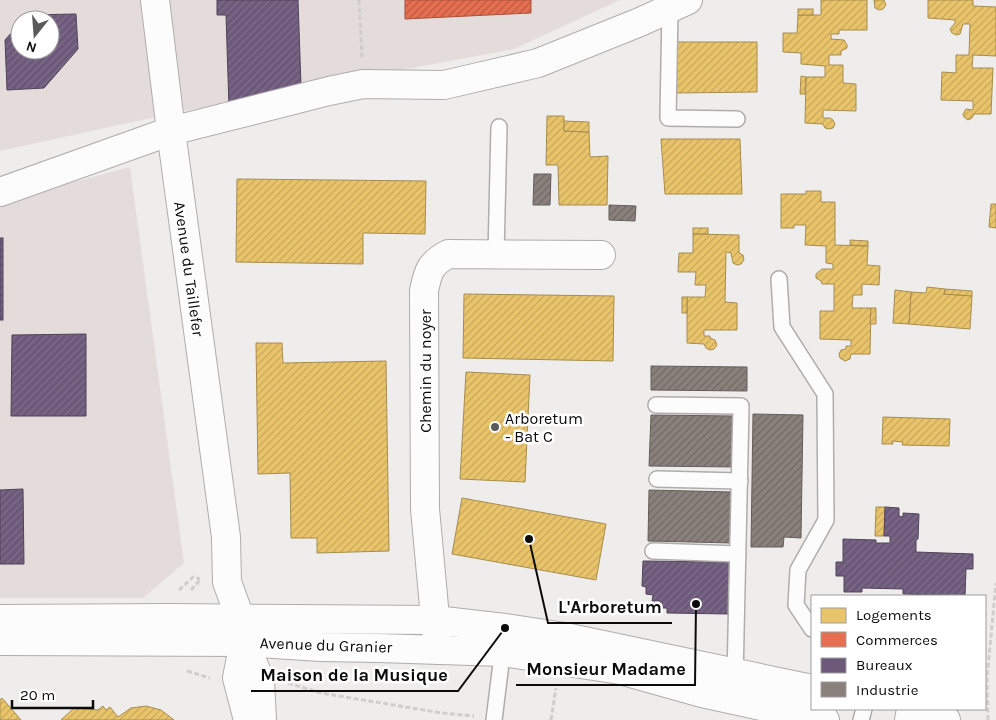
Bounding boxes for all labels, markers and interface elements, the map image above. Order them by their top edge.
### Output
north arrow [10,10,60,60]
text: N [24,37,39,57]
street label: Avenue du Taillefer [170,200,208,338]
street label: Chemin du noyer [416,309,435,433]
place label: Arboretum - Bat C [505,409,583,446]
marker: Arboretum - Bat C [489,421,501,433]
callout: L'Arboretum [548,590,672,623]
legend [811,595,986,710]
text: L'Arboretum [558,596,662,618]
text: Logements [856,606,932,624]
text: Commerces [856,631,938,649]
street label: Avenue du Granier [259,633,393,657]
callout: Monsieur Madame [516,652,695,685]
text: Bureaux [856,656,913,674]
callout: Maison de la Musique [251,658,458,691]
text: Monsieur Madame [526,658,686,680]
text: Maison de la Musique [260,664,448,686]
scale bar [12,678,94,710]
text: Industrie [856,681,918,699]
text: 20 m [20,686,55,704]

